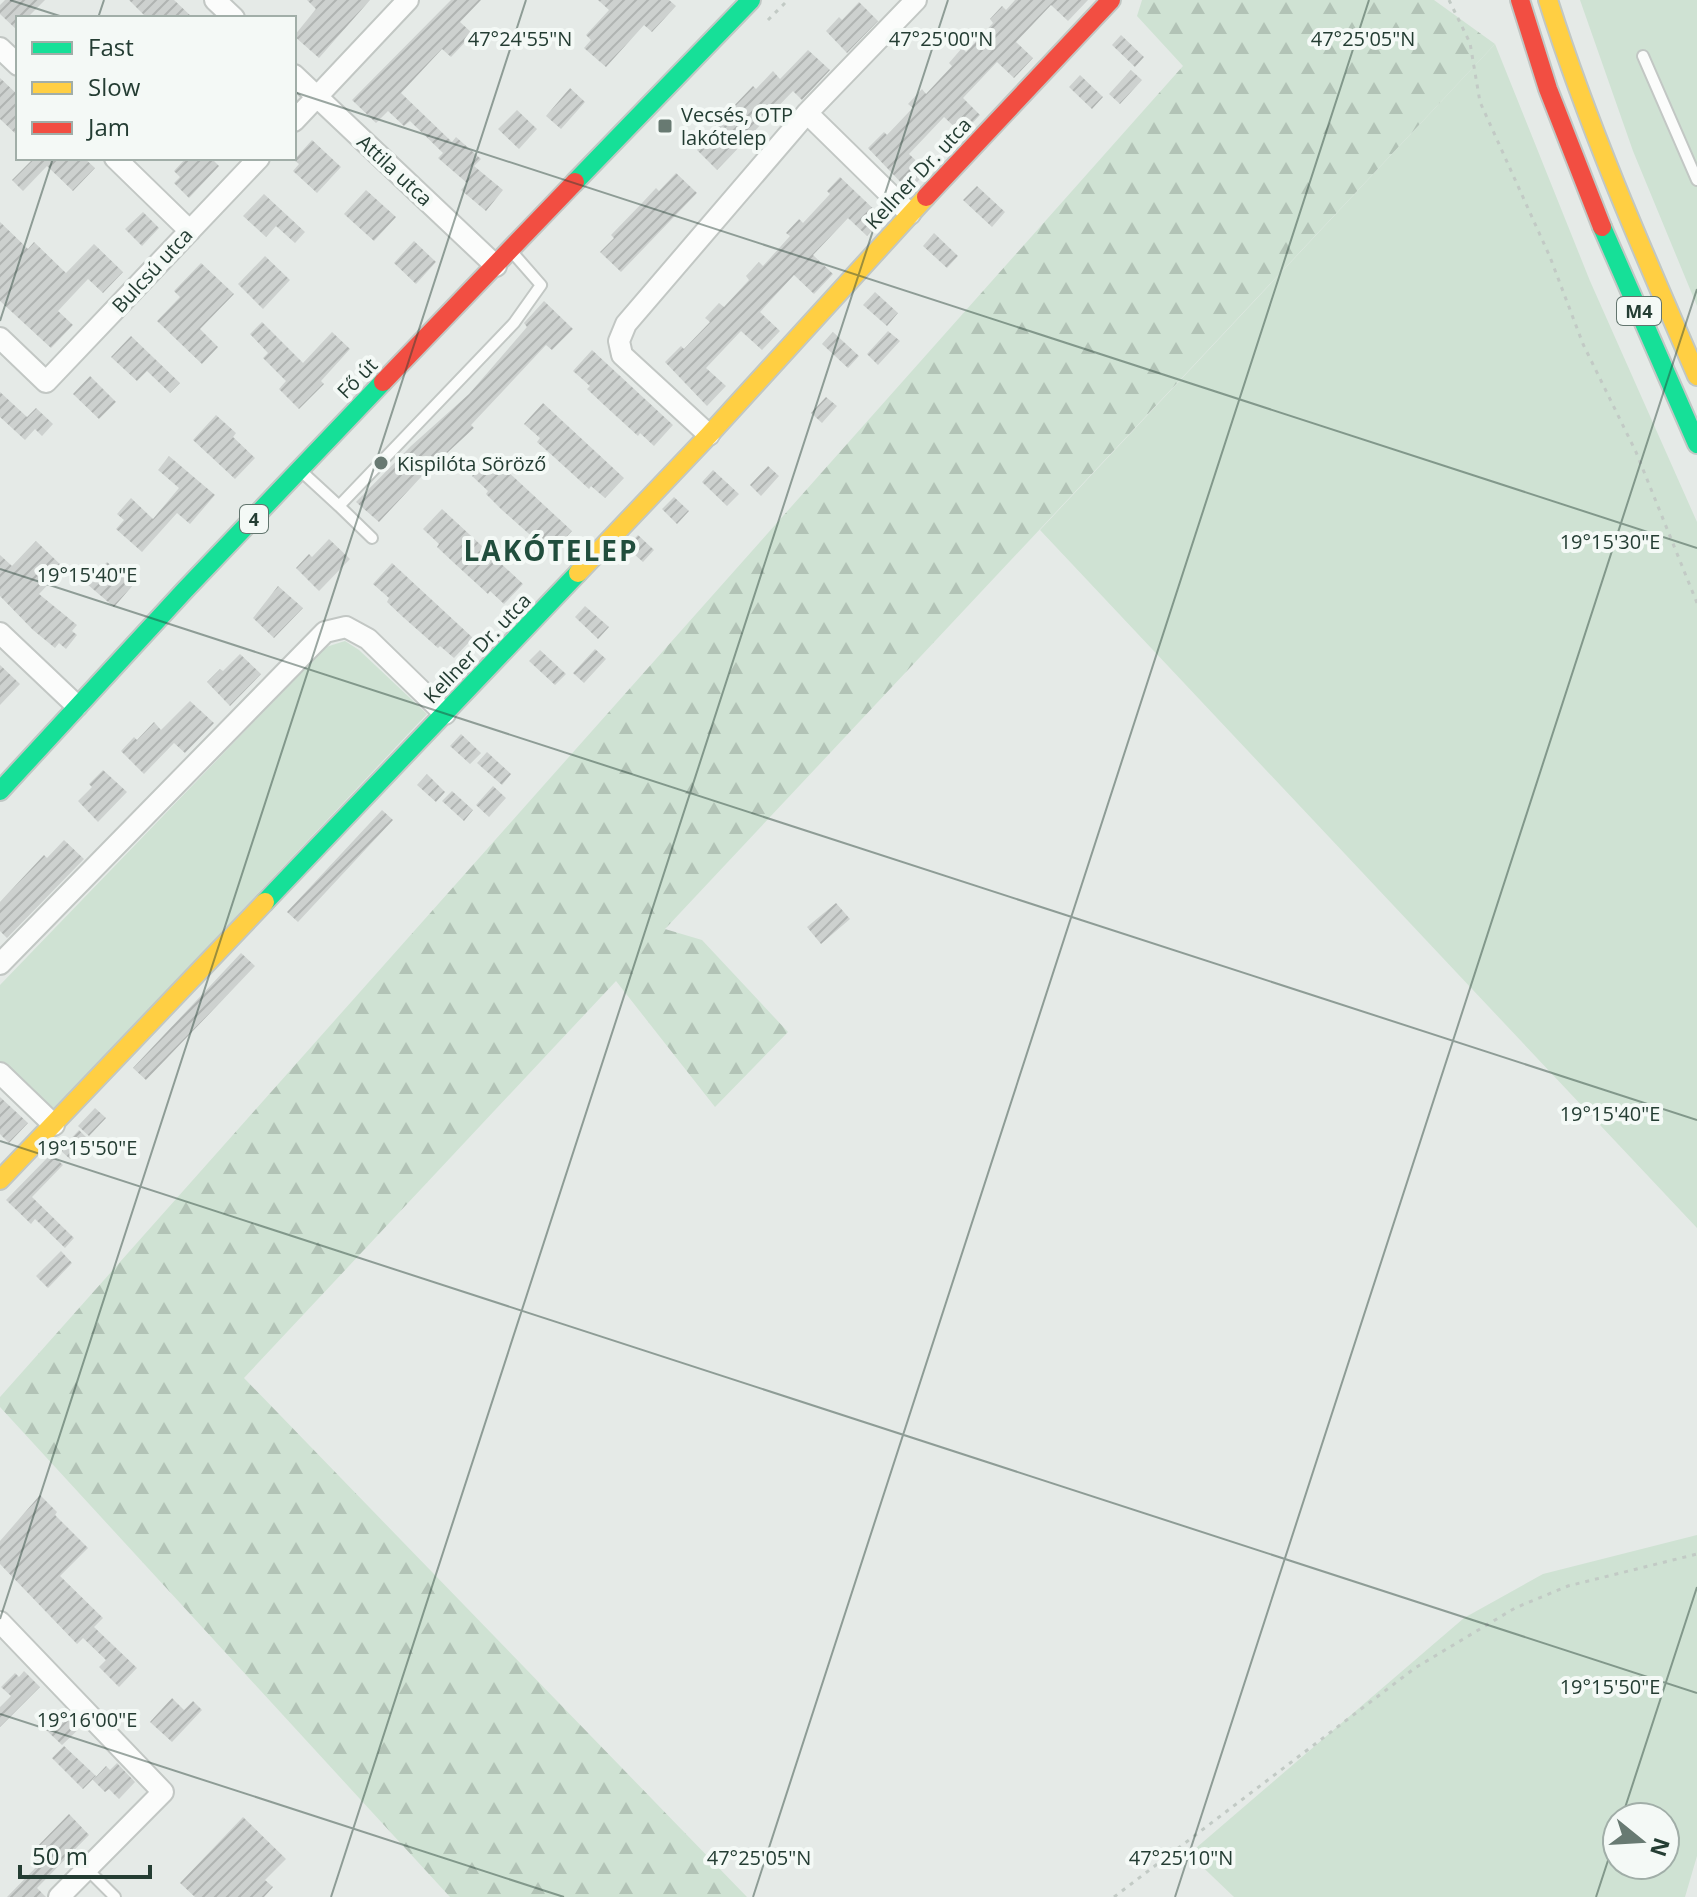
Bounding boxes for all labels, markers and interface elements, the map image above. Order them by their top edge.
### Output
legend [16,16,296,160]
text: 47°24'55"N [468,25,572,52]
text: 47°25'00"N [889,25,993,52]
text: 47°25'05"N [1311,25,1415,52]
text: Fast [88,30,134,63]
text: Slow [88,70,141,103]
place label: Vecsés, OTP lakótelep [681,101,793,151]
text: Jam [86,110,130,143]
street label: Kellner Dr. utca [859,111,977,235]
marker: Vecsés, OTP lakótelep [656,117,674,135]
street label: Attila utca [352,128,438,212]
street label: Bulcsú utca [106,222,198,318]
road number: M4 [1617,297,1661,325]
street label: Fő út [331,352,383,404]
place label: Kispilóta Söröző [397,450,546,477]
marker: Kispilóta Söröző [372,454,390,472]
road number: 4 [240,505,268,533]
text: 19°15'30"E [1560,528,1660,555]
district label: LAKÓTELEP [464,531,639,569]
text: 19°15'40"E [37,561,137,588]
street label: Kellner Dr. utca [417,587,537,709]
text: 19°15'40"E [1560,1100,1660,1127]
text: 19°15'50"E [37,1134,137,1161]
text: 19°15'50"E [1560,1673,1660,1700]
text: 19°16'00"E [37,1706,137,1733]
north arrow [1601,1801,1681,1881]
scale bar [20,1829,150,1879]
text: N [1644,1834,1678,1861]
text: 50 m [32,1839,88,1872]
text: 47°25'05"N [707,1844,811,1871]
text: 47°25'10"N [1129,1844,1233,1871]

